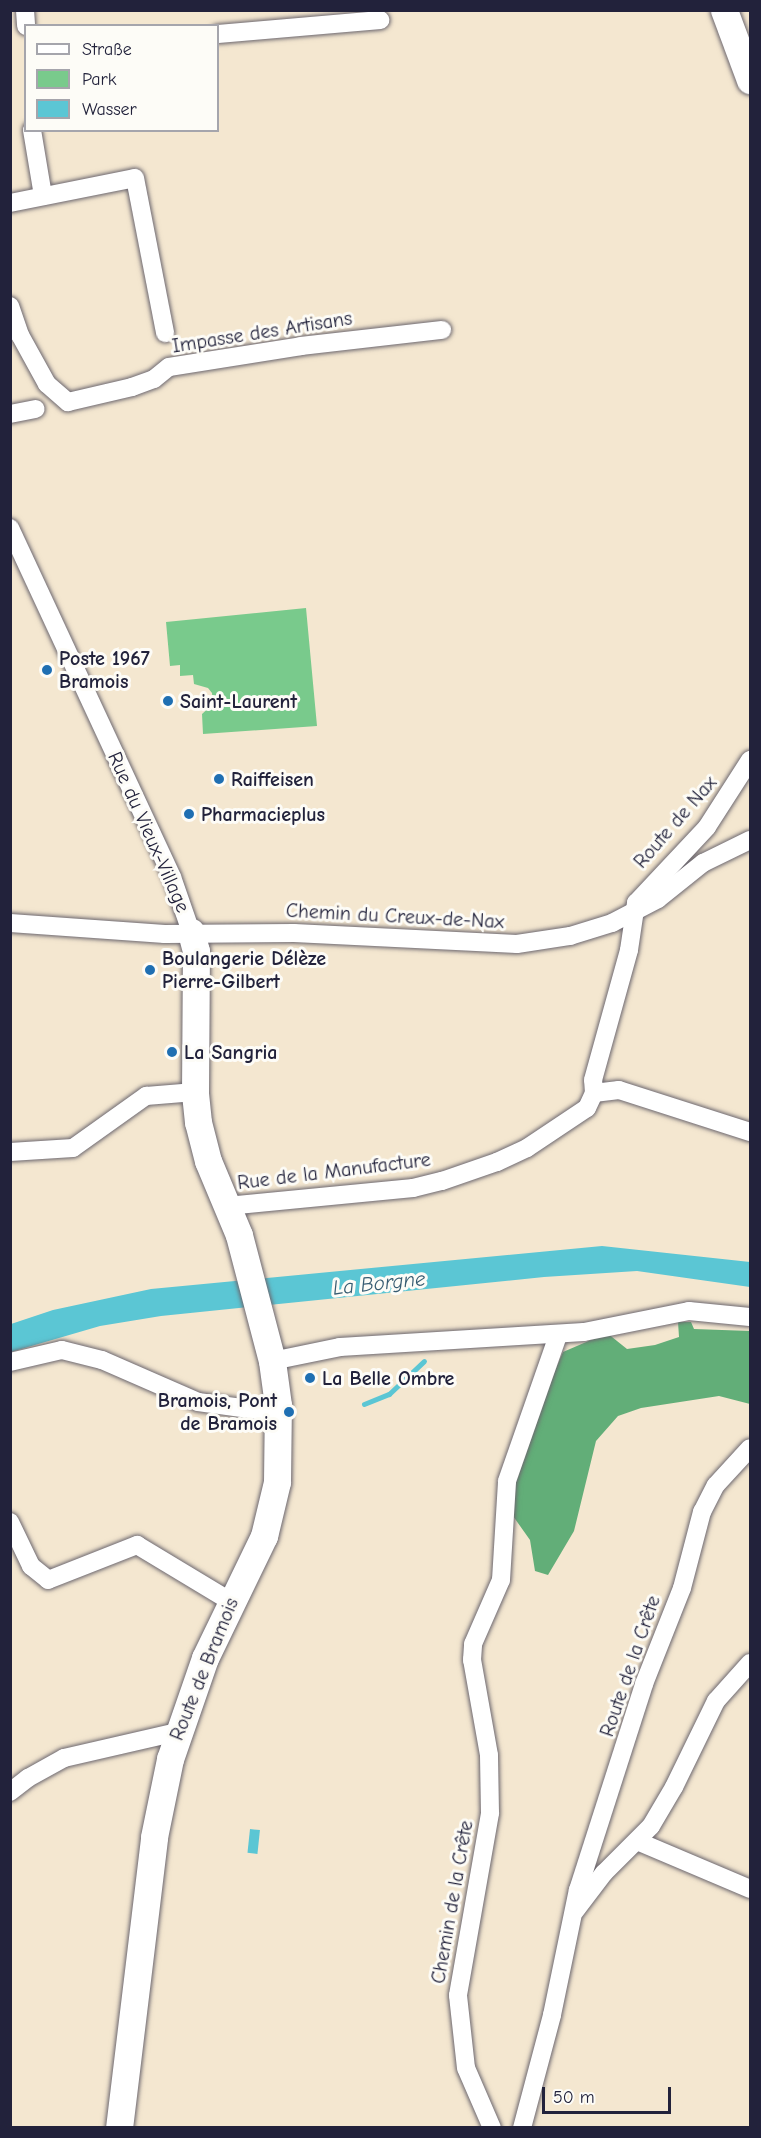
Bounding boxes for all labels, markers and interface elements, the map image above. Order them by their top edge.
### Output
legend [24,24,219,132]
text: Straße [82,39,132,60]
text: Park [82,69,116,90]
text: Wasser [82,99,137,120]
street label: Impasse des Artisans [170,306,354,358]
place label: Poste 1967 Bramois [59,646,150,693]
marker: Poste 1967 Bramois [40,663,54,677]
place label: Saint-Laurent [180,689,297,713]
marker: Saint-Laurent [161,694,175,708]
street label: Rue du Vieux-Village [103,748,195,916]
place label: Raiffeisen [231,767,314,791]
street label: Route de Nax [628,771,722,873]
marker: Raiffeisen [212,772,226,786]
place label: Pharmacieplus [201,802,325,826]
marker: Pharmacieplus [182,807,196,821]
street label: Chemin du Creux-de-Nax [285,898,505,934]
place label: Boulangerie Délèze Pierre-Gilbert [162,946,326,993]
marker: Boulangerie Délèze Pierre-Gilbert [143,963,157,977]
place label: La Sangria [184,1040,278,1064]
marker: La Sangria [165,1045,179,1059]
street label: Rue de la Manufacture [236,1147,432,1195]
water label: La Borgne [331,1266,427,1300]
place label: La Belle Ombre [322,1366,454,1390]
marker: La Belle Ombre [303,1371,317,1385]
place label: Bramois, Pont de Bramois [158,1388,277,1435]
marker: Bramois, Pont de Bramois [282,1405,296,1419]
street label: Route de la Crête [595,1592,665,1740]
street label: Route de Bramois [164,1594,244,1744]
street label: Chemin de la Crête [426,1819,478,1985]
scale bar [545,2075,674,2113]
text: 50 m [553,2087,595,2108]

